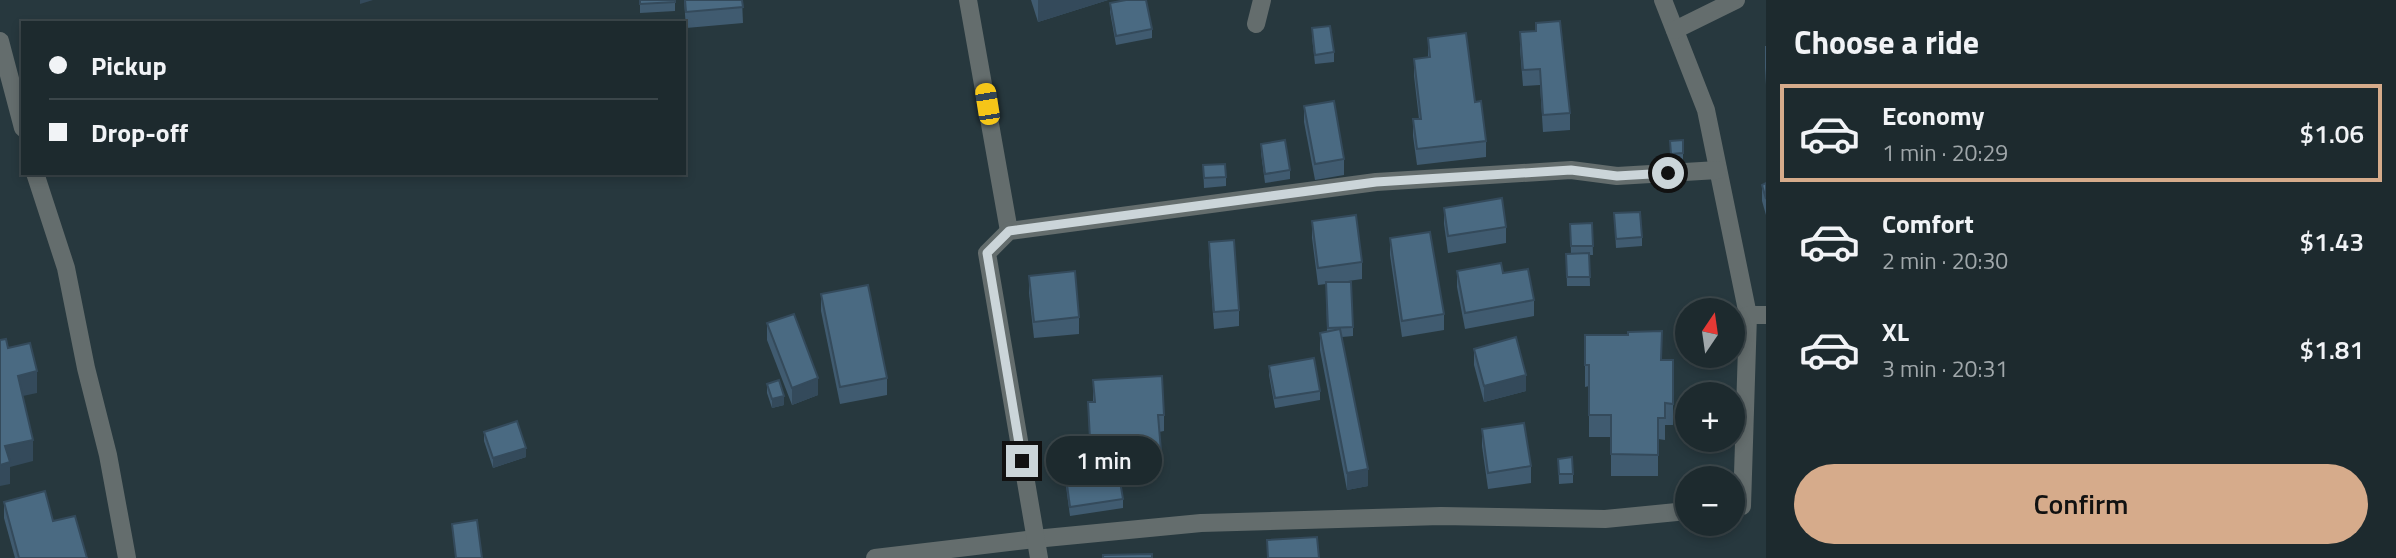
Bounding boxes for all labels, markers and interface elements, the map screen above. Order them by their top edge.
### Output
text: Choose a ride [1794,18,1979,66]
text: Pickup [91,46,167,85]
car [974,82,1001,126]
text: Economy [1882,96,1984,135]
icon: car [1798,102,1861,165]
text: Drop-off [91,113,188,152]
text: $1.06 [2300,114,2364,153]
text: 1 min · 20:29 [1882,135,2008,170]
route start [1652,157,1684,189]
text: Comfort [1882,204,1974,243]
icon: car [1798,210,1861,273]
text: $1.43 [2300,222,2364,261]
text: 2 min · 20:30 [1882,243,2008,278]
north arrow [1675,298,1745,368]
map controls [1675,298,1745,536]
text: XL [1882,312,1909,351]
icon: car [1798,318,1861,381]
text: $1.81 [2300,330,2364,369]
text: 3 min · 20:31 [1882,351,2008,386]
button: + [1675,382,1745,452]
callout: 1 min [1046,436,1162,486]
text: 1 min [1076,443,1132,478]
route end [1006,445,1038,477]
button: Confirm [1794,464,2368,544]
button: − [1675,466,1745,536]

